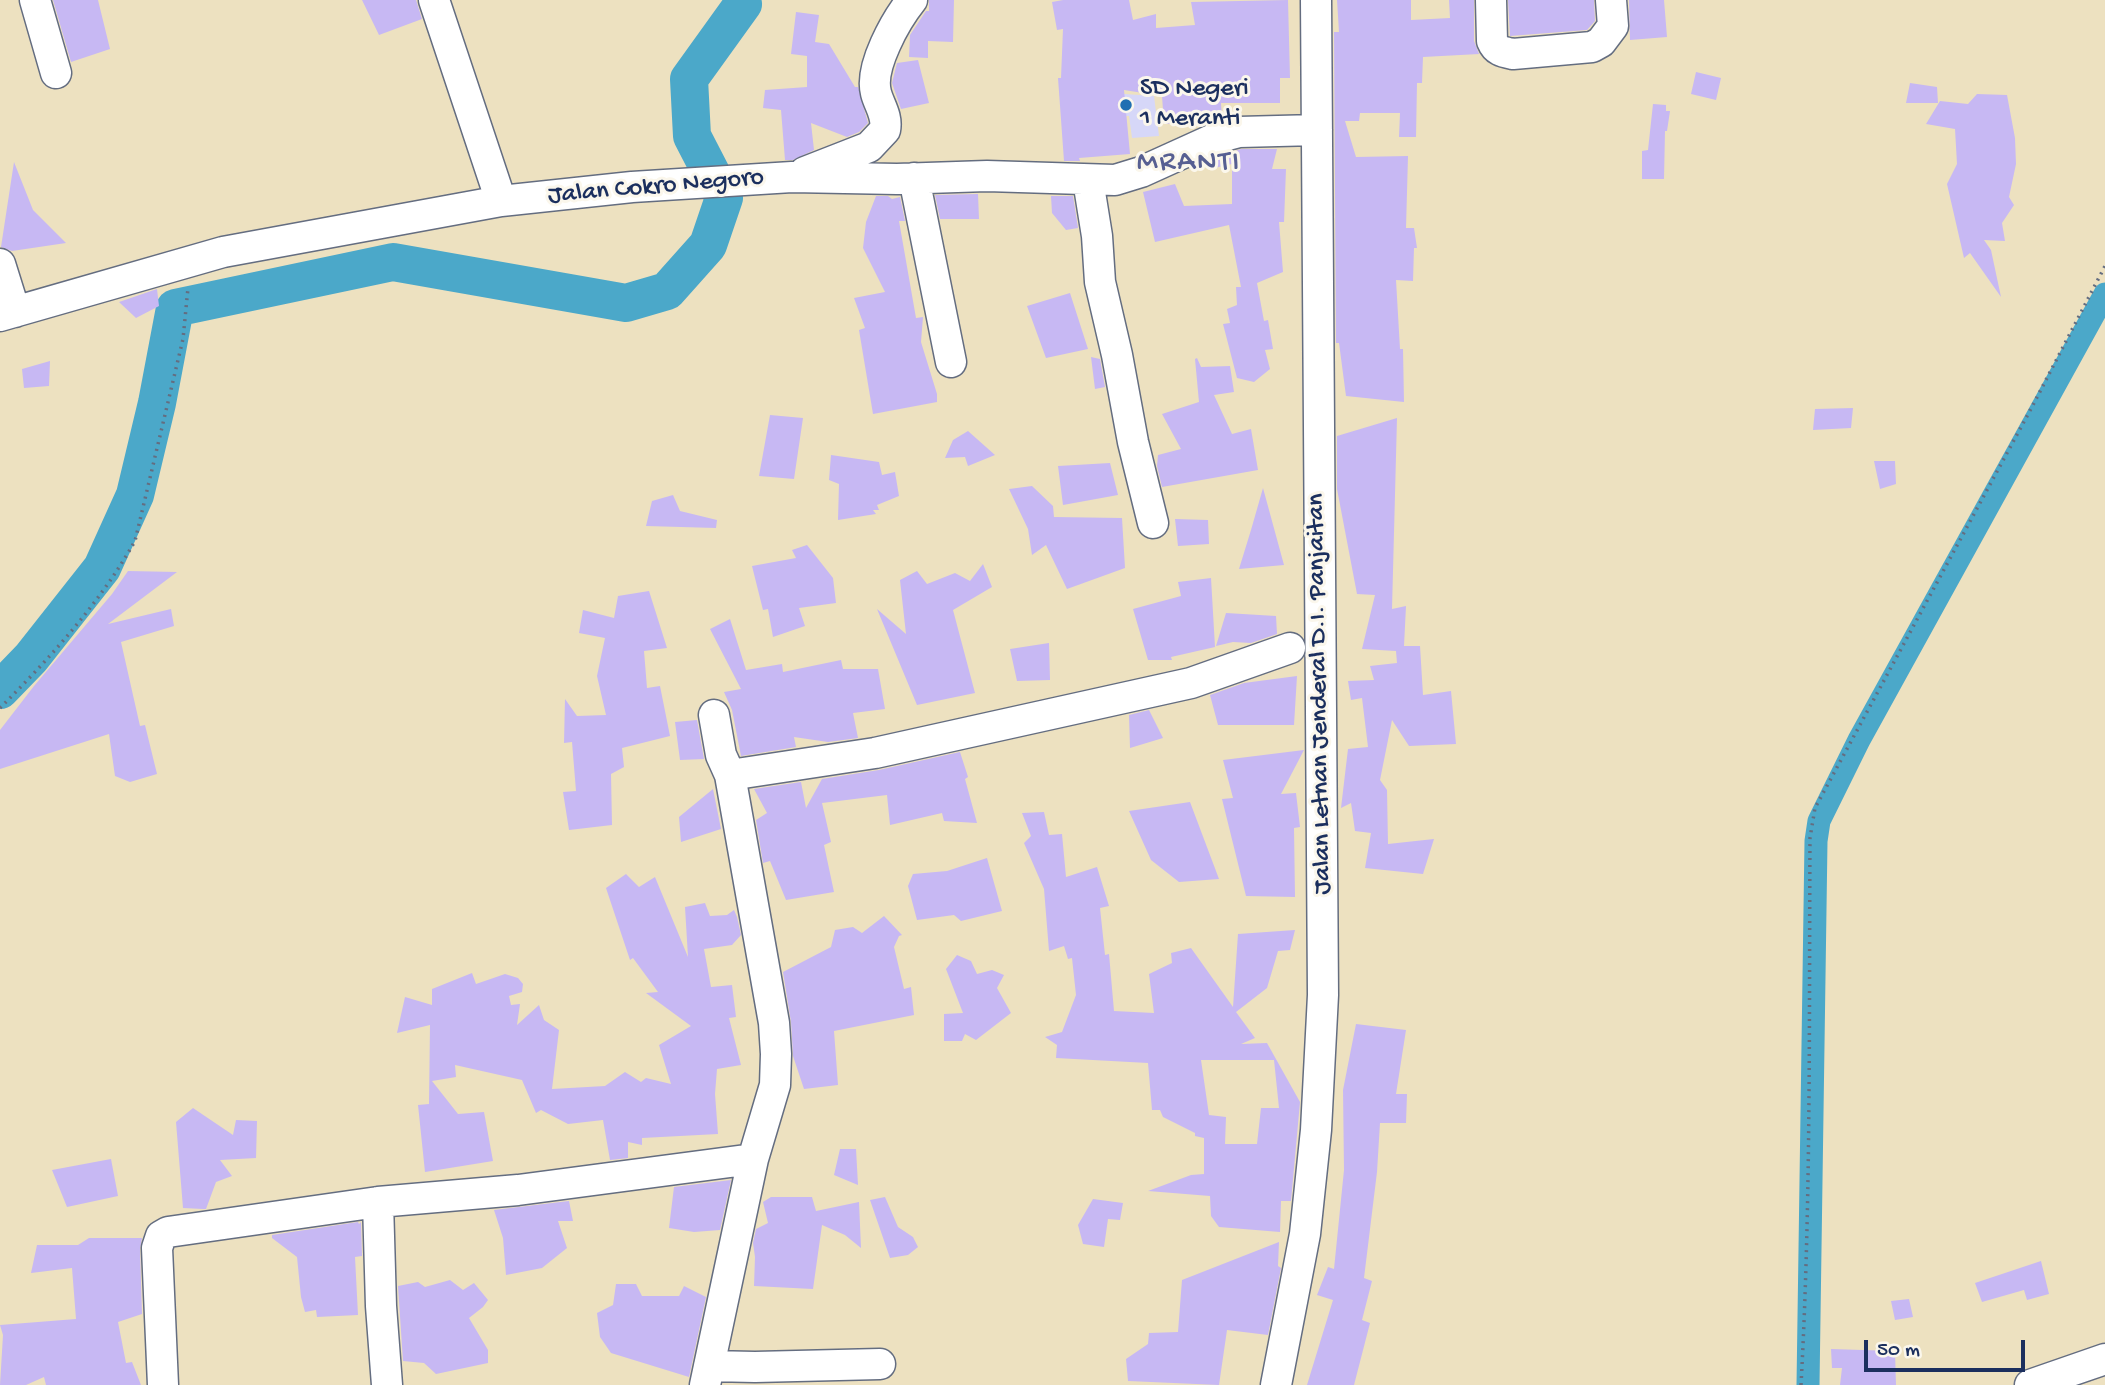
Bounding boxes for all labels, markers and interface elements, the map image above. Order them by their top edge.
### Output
place label: SD Negeri 1 Meranti [1140,74,1249,136]
marker: SD Negeri 1 Meranti [1118,97,1134,113]
district label: MRANTI [1137,146,1241,182]
street label: Jalan Cokro Negoro [547,163,765,213]
street label: Jalan Letnan Jenderal D.I. Panjaitan [1302,493,1340,895]
scale bar [1867,1326,2028,1370]
text: 50 m [1877,1339,1920,1364]

